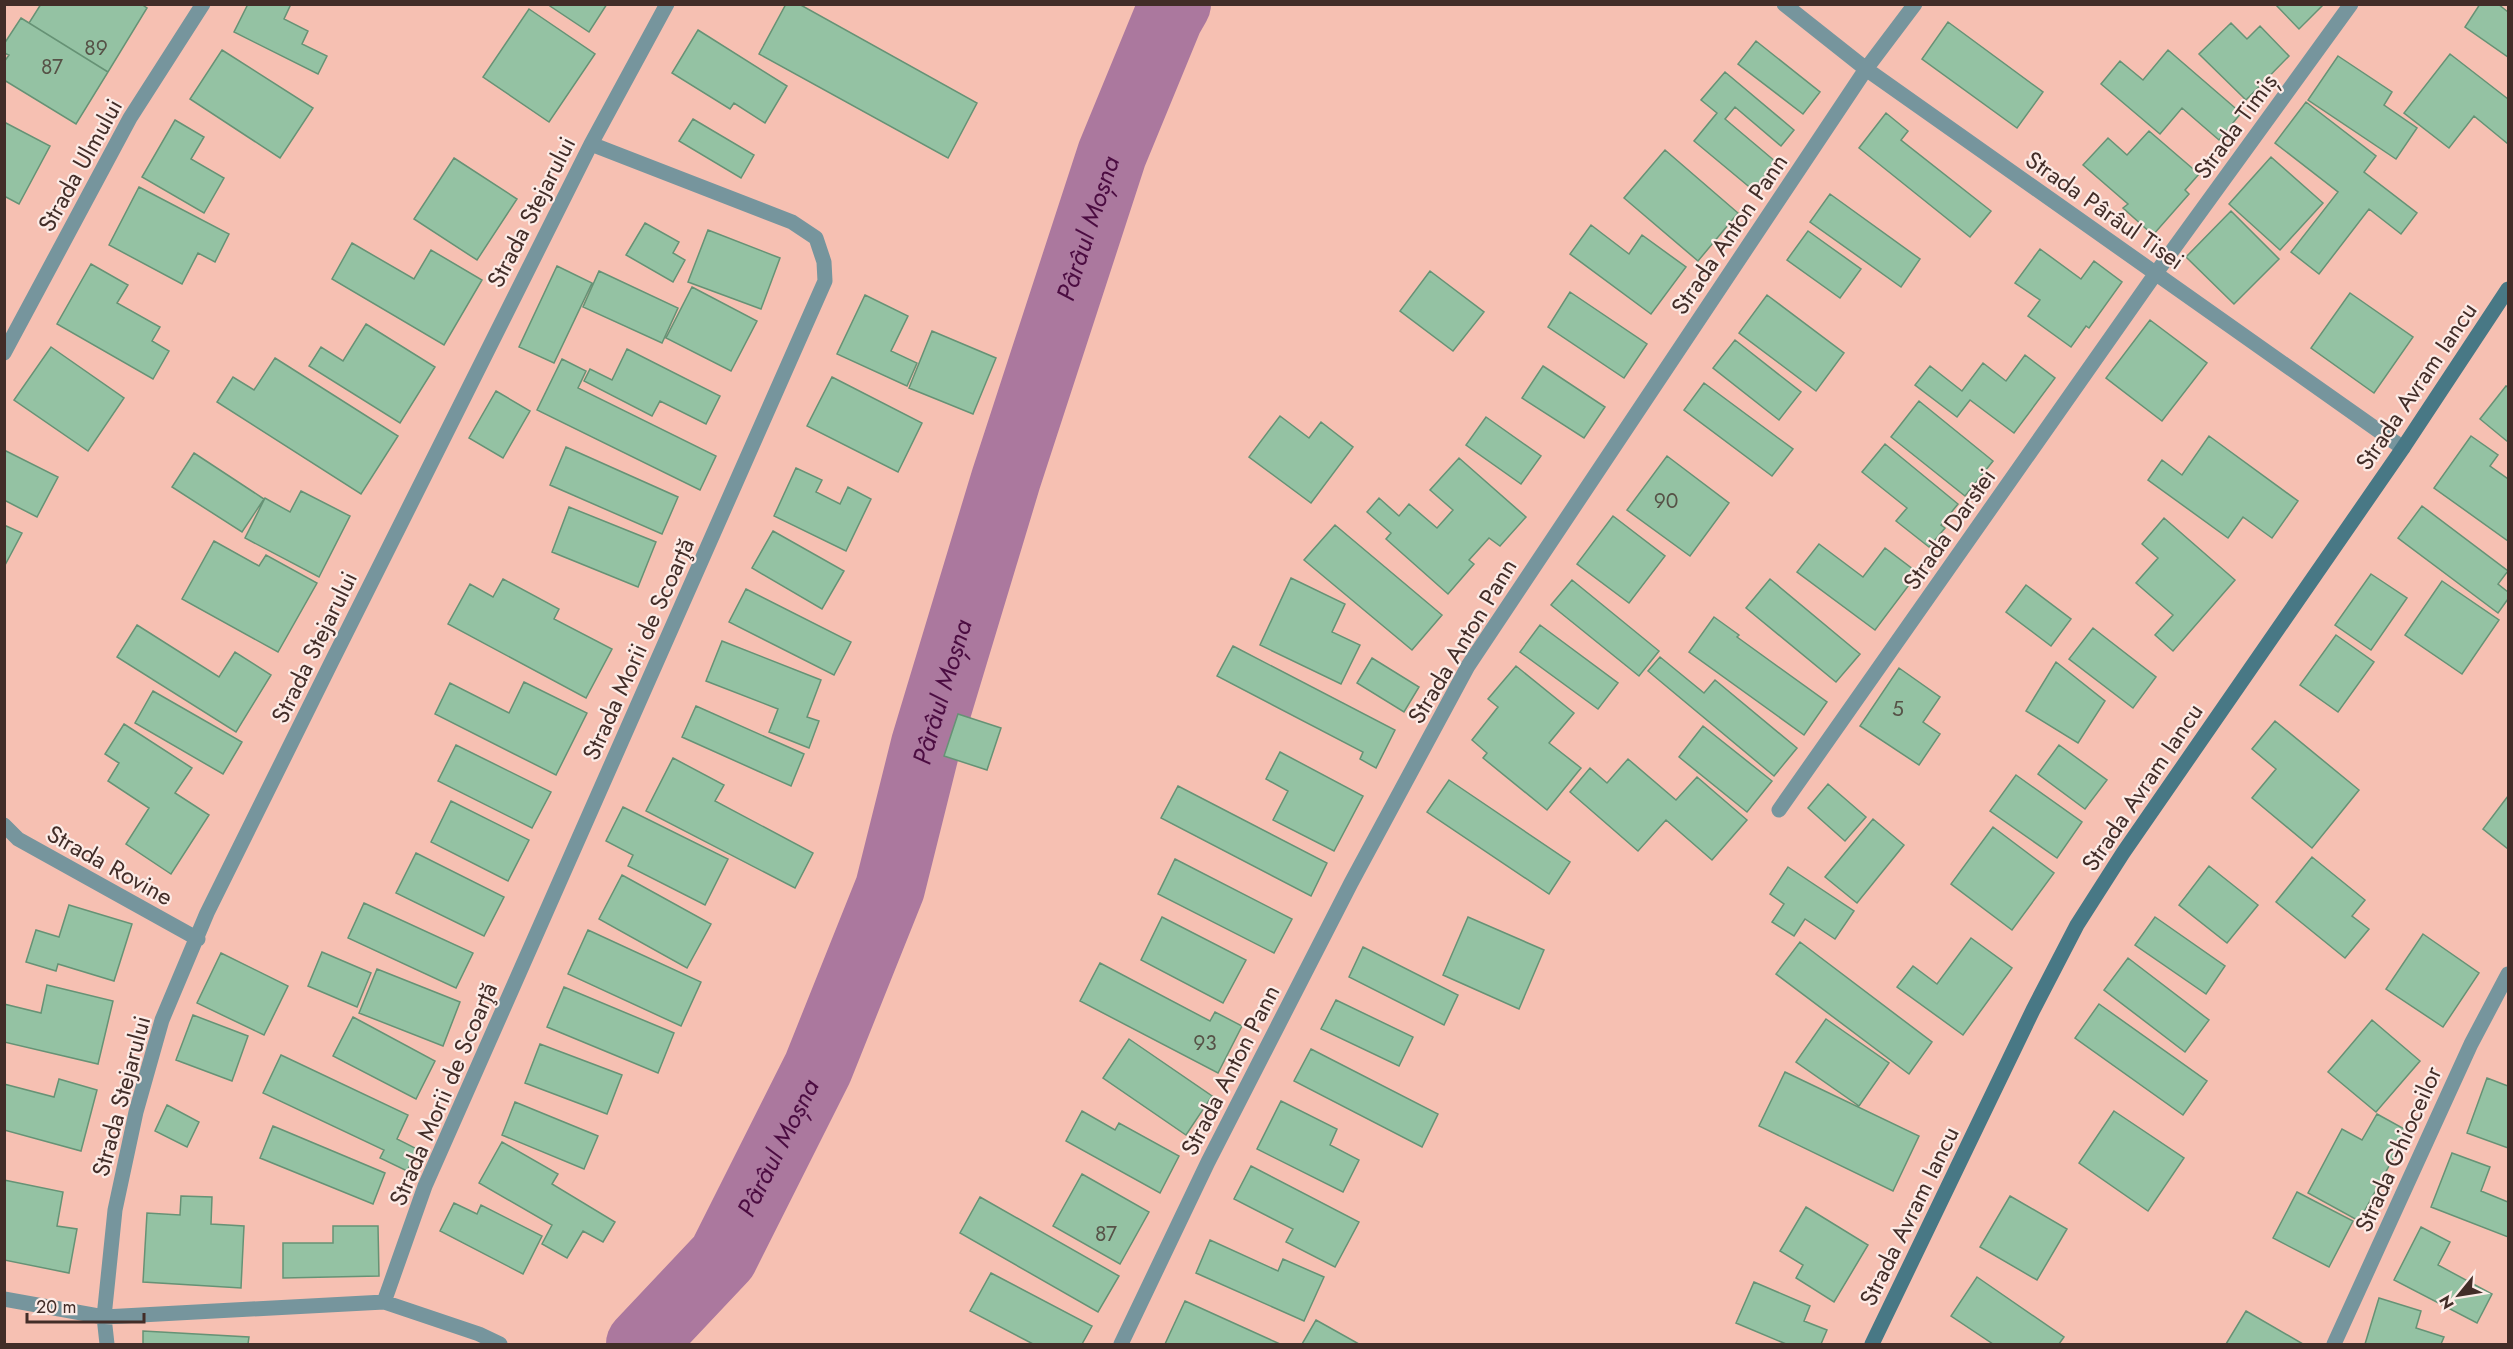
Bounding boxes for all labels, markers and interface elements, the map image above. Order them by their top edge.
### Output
house number: 89 [84,33,108,63]
house number: 87 [41,52,63,82]
street label: Strada Timiș [2185,66,2285,186]
street label: Strada Ulmului [29,92,131,238]
street label: Strada Stejarului [478,130,584,294]
street label: Strada Pârâul Tisei [2018,142,2192,278]
street label: Strada Anton Pann [1662,147,1796,321]
water label: Pârâul Moșna [1046,150,1129,305]
street label: Strada Avram Iancu [2347,295,2485,477]
street label: Strada Darstei [1894,461,2004,597]
house number: 90 [1654,486,1678,516]
street label: Strada Morii de Scoarţă [573,532,703,766]
street label: Strada Anton Pann [1399,552,1525,730]
street label: Strada Stejarului [262,565,366,729]
water label: Pârâul Moșna [903,614,982,768]
house number: 5 [1892,694,1904,724]
street label: Strada Avram Iancu [2073,696,2211,878]
street label: Strada Rovine [41,816,179,914]
street label: Strada Morii de Scoarţă [380,977,506,1211]
street label: Strada Anton Pann [1172,979,1288,1161]
street label: Strada Stejarului [83,1012,159,1180]
house number: 93 [1193,1028,1217,1058]
street label: Strada Ghioceilor [2346,1060,2451,1238]
water label: Pârâul Moșna [727,1071,829,1223]
street label: Strada Avram Iancu [1850,1120,1968,1312]
house number: 87 [1095,1219,1117,1249]
north arrow [2429,1265,2489,1325]
scale bar [27,1286,144,1324]
text: N [2433,1291,2460,1314]
text: 20 m [36,1294,76,1320]

